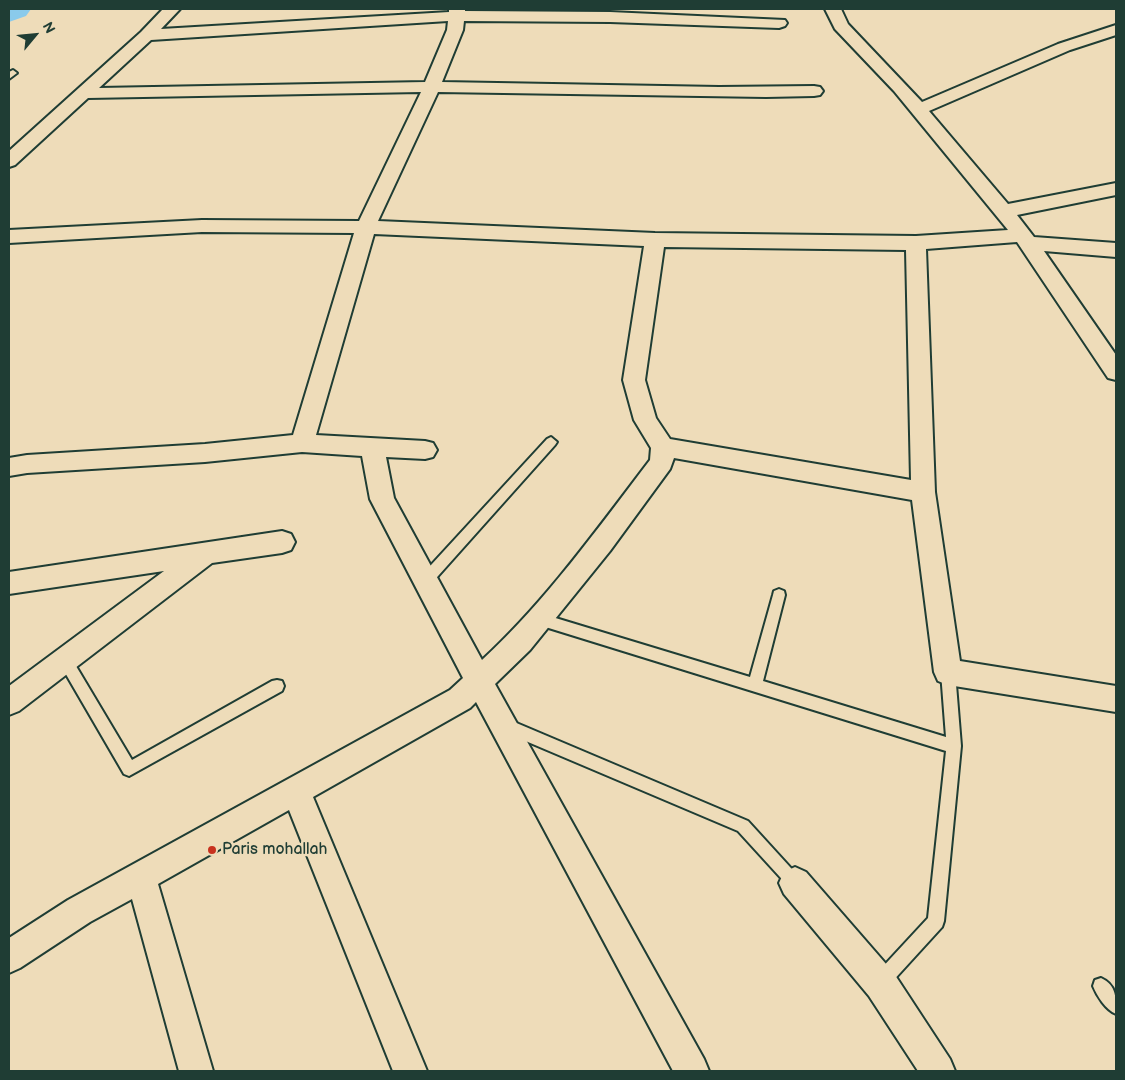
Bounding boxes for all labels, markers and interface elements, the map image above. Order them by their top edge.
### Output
north arrow [10,10,60,60]
text: N [39,19,59,36]
place label: Paris mohallah [222,840,327,860]
marker: Paris mohallah [206,844,218,856]

